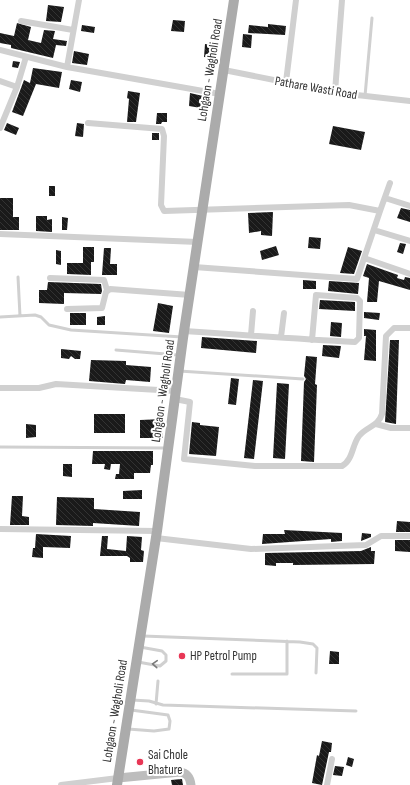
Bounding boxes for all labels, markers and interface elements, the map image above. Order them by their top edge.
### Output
street label: Lohgaon - Wagholi Road [194,18,226,122]
street label: Pathare Wasti Road [273,73,359,103]
street label: Lohgaon - Wagholi Road [148,339,178,443]
place label: HP Petrol Pump [190,648,257,664]
marker: HP Petrol Pump [177,651,187,661]
street label: Lohgaon - Wagholi Road [99,659,131,763]
one-way arrow [152,660,159,669]
place label: Sai Chole Bhature [148,747,188,778]
marker: Sai Chole Bhature [135,757,145,767]

